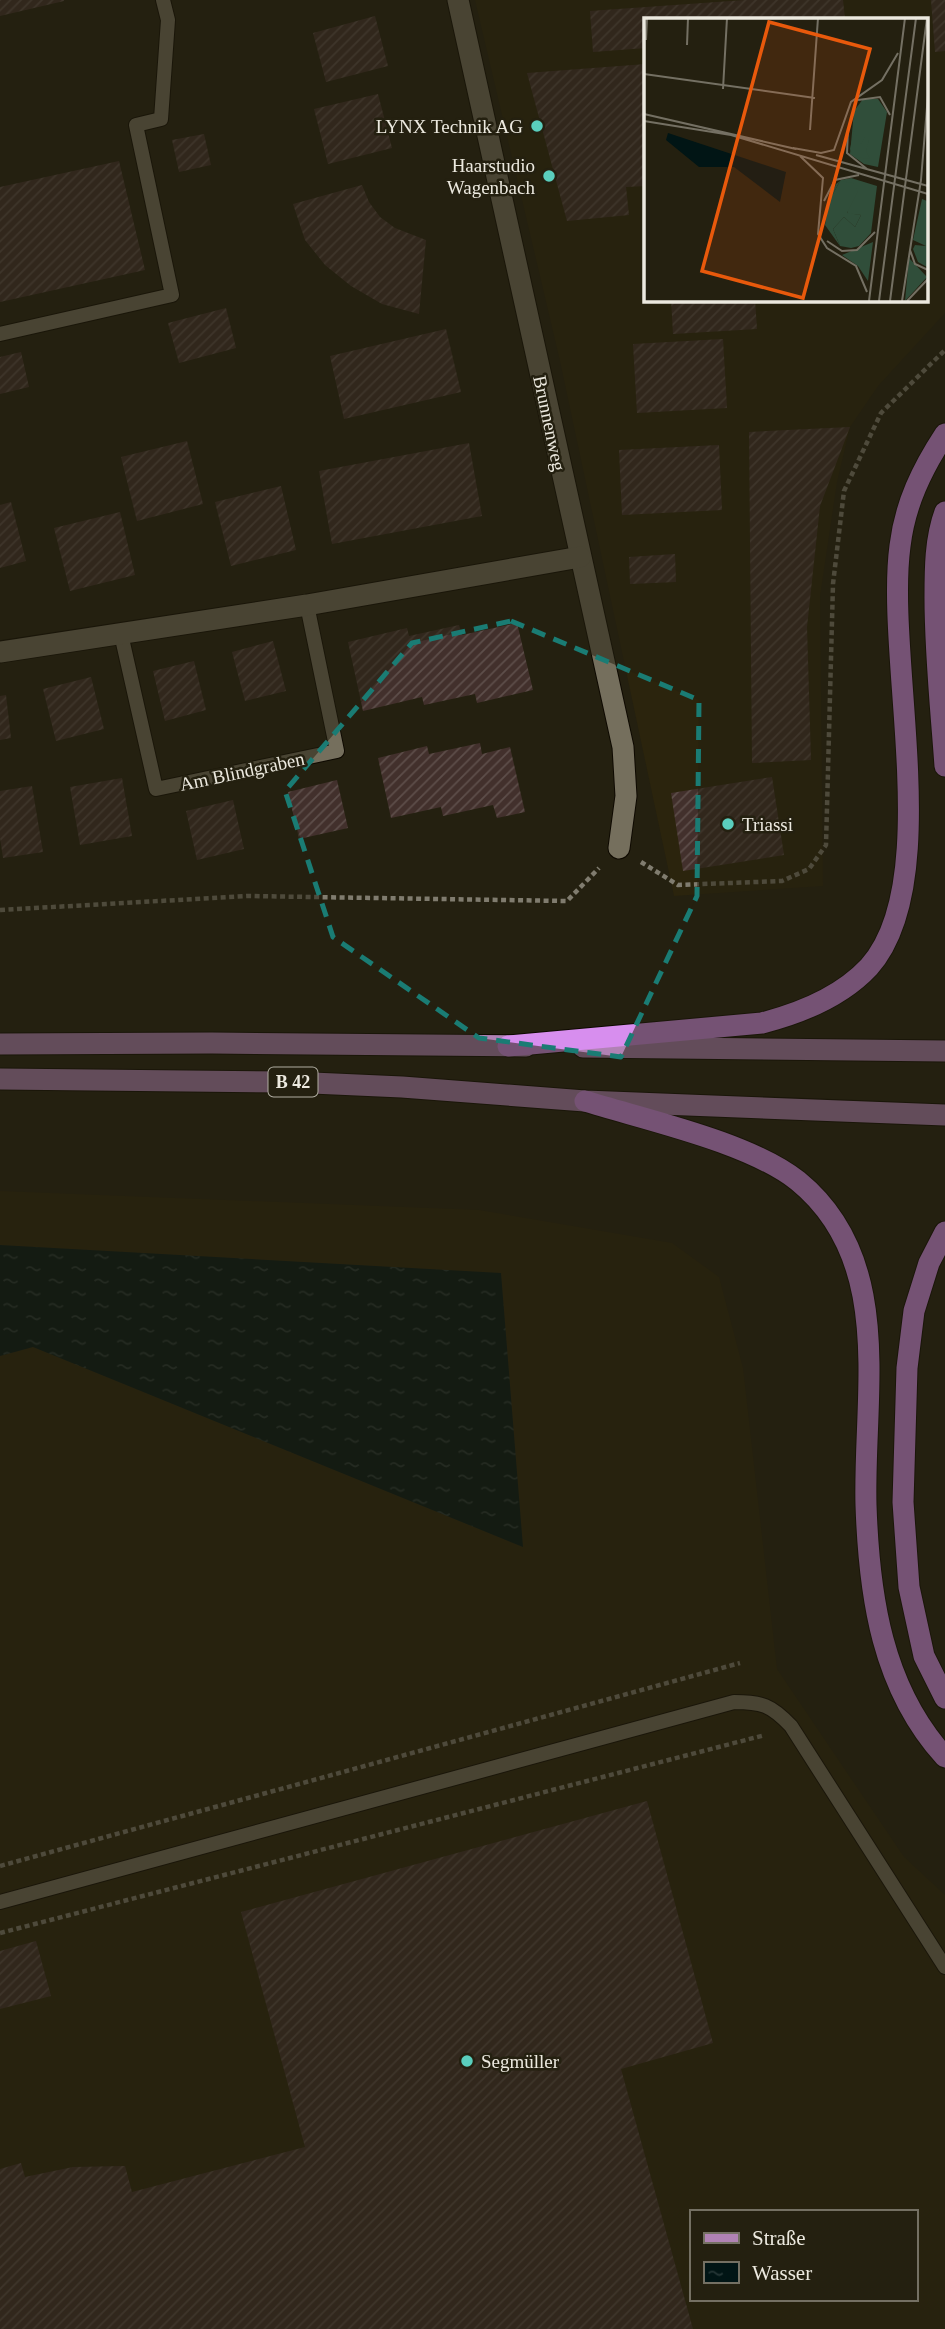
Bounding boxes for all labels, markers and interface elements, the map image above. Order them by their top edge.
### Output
inset map [644,18,928,301]
place label: LYNX Technik AG [376,116,523,137]
marker: LYNX Technik AG [529,118,545,134]
place label: Haarstudio Wagenbach [447,155,535,198]
marker: Haarstudio Wagenbach [541,168,557,184]
street label: Brunnenweg [529,373,570,473]
street label: Am Blindgraben [178,748,307,795]
place label: Triassi [742,814,793,835]
marker: Triassi [720,816,736,832]
road number: B 42 [268,1068,318,1097]
place label: Segmüller [481,2051,560,2072]
marker: Segmüller [459,2053,475,2069]
legend [690,2210,917,2301]
text: Straße [752,2226,806,2250]
text: Wasser [752,2261,812,2285]

